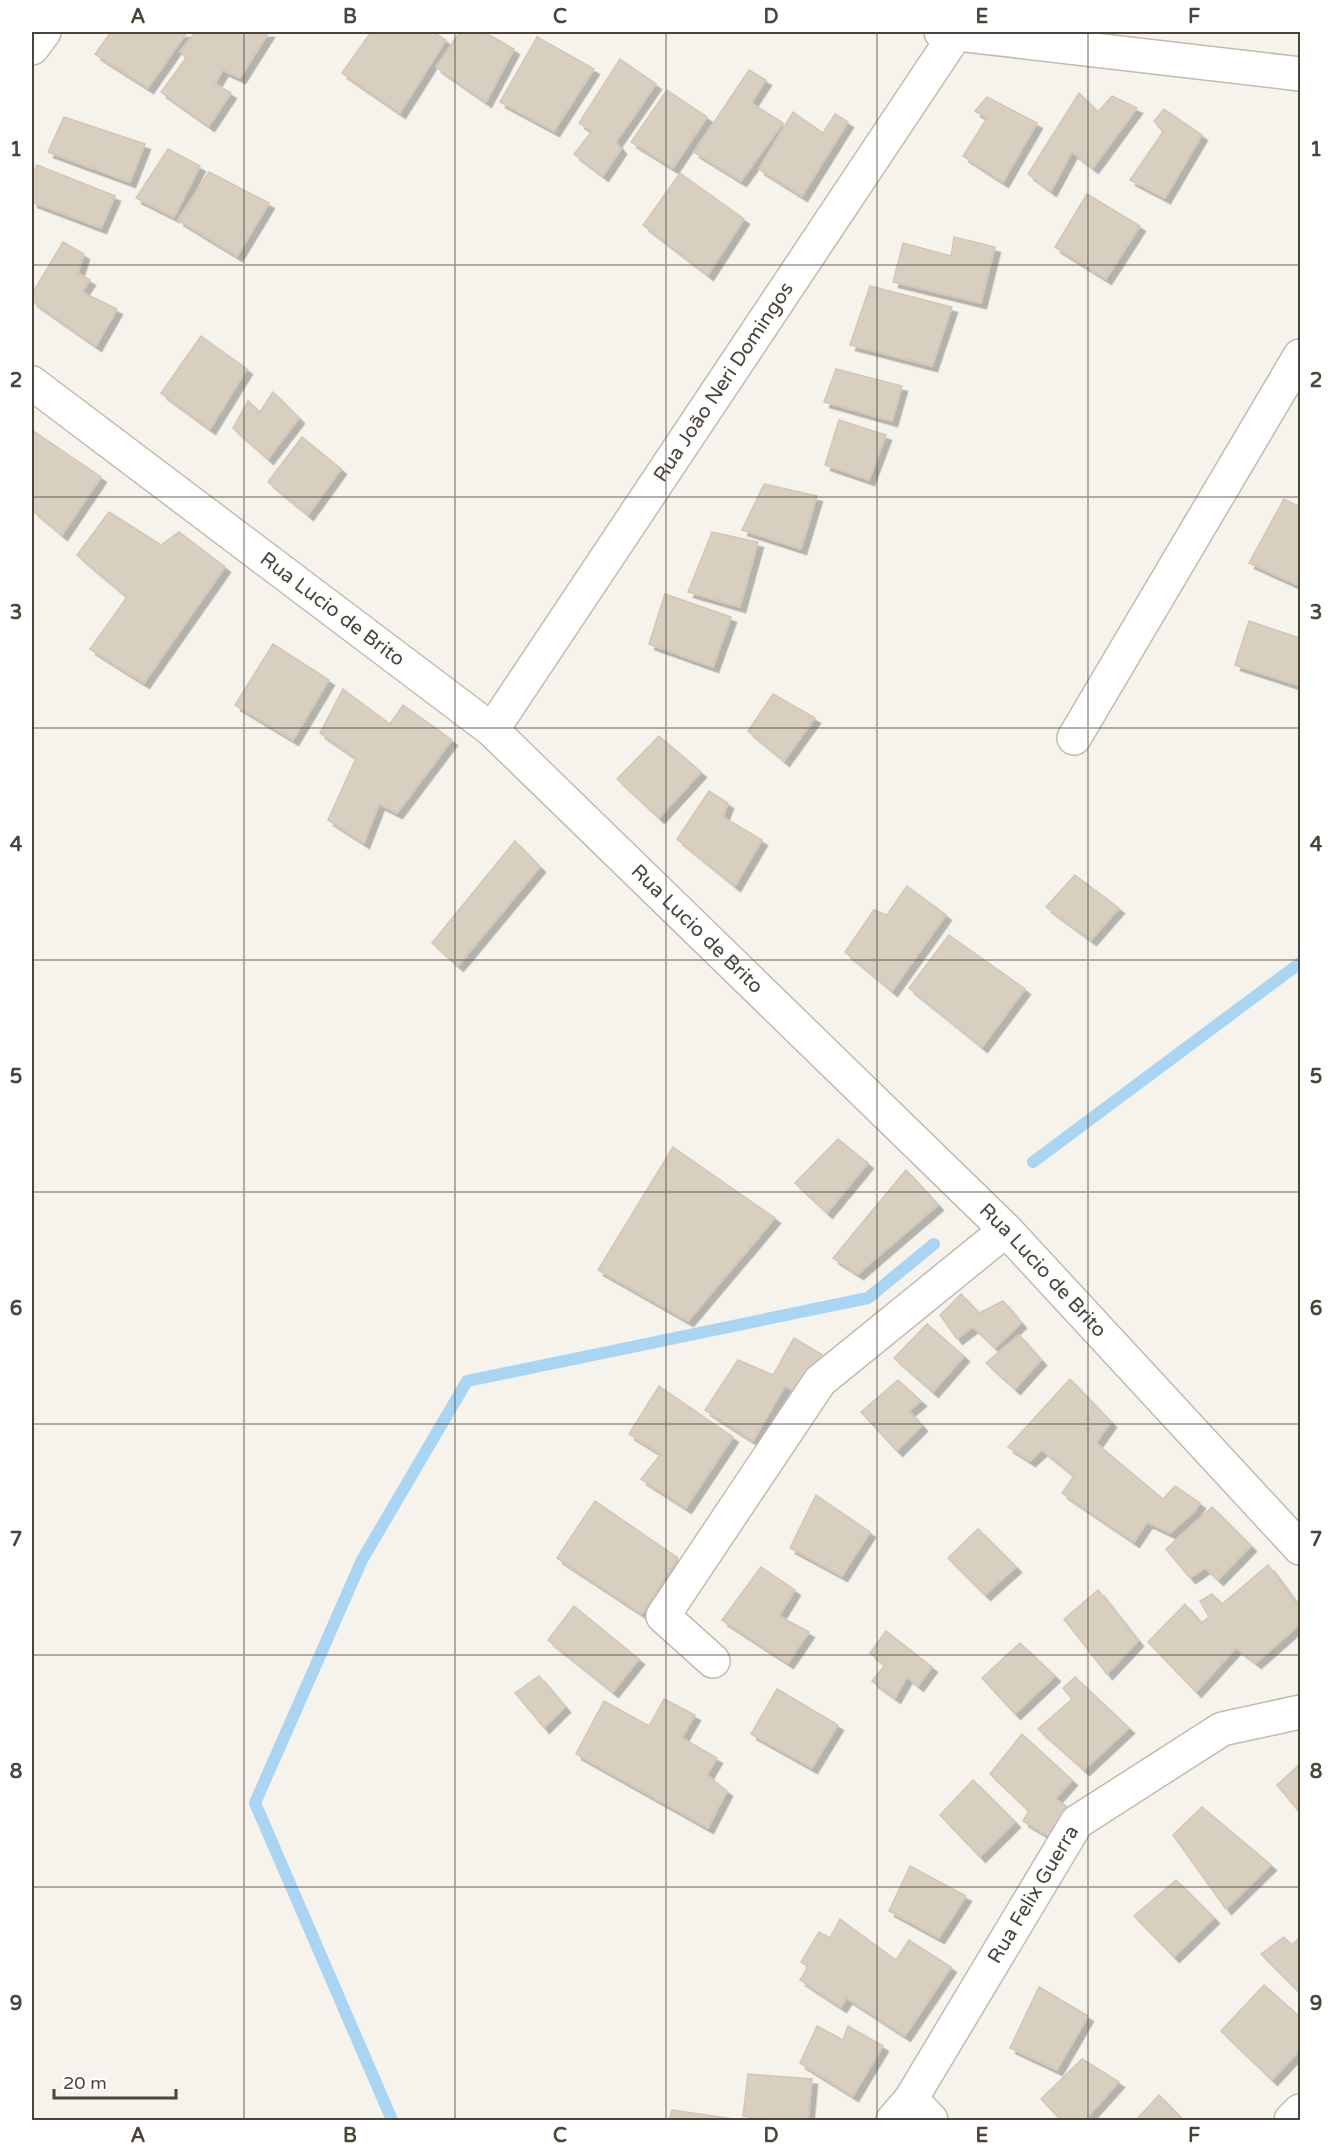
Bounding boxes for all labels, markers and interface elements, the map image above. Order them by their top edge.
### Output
text: A [131,5,146,29]
text: B [343,5,357,29]
text: C [553,5,567,29]
text: D [763,5,779,29]
text: E [976,5,989,29]
text: F [1188,5,1200,29]
text: 1 [10,138,22,162]
text: 1 [1310,138,1322,162]
street label: Rua João Neri Domingos [649,278,799,486]
text: 2 [10,369,22,393]
text: 2 [1310,369,1322,393]
street label: Rua Lucio de Brito [255,547,409,672]
text: 3 [10,601,22,625]
text: 3 [1310,601,1322,625]
text: 4 [10,833,23,857]
text: 4 [1310,833,1323,857]
street label: Rua Lucio de Brito [626,860,768,999]
text: 5 [10,1065,22,1089]
text: 5 [1310,1065,1322,1089]
street label: Rua Lucio de Brito [974,1199,1111,1343]
text: 6 [10,1297,22,1321]
text: 6 [1310,1297,1322,1321]
text: 7 [10,1528,22,1552]
text: 7 [1310,1528,1322,1552]
text: 8 [10,1760,22,1784]
text: 8 [1310,1760,1322,1784]
street label: Rua Felix Guerra [983,1821,1084,1968]
text: 9 [10,1992,22,2016]
text: 9 [1310,1992,1322,2016]
scale bar [54,2062,176,2100]
text: 20 m [63,2072,107,2094]
text: A [131,2124,146,2148]
text: B [343,2124,357,2148]
text: C [553,2124,567,2148]
text: D [763,2124,779,2148]
text: E [976,2124,989,2148]
text: F [1188,2124,1200,2148]

